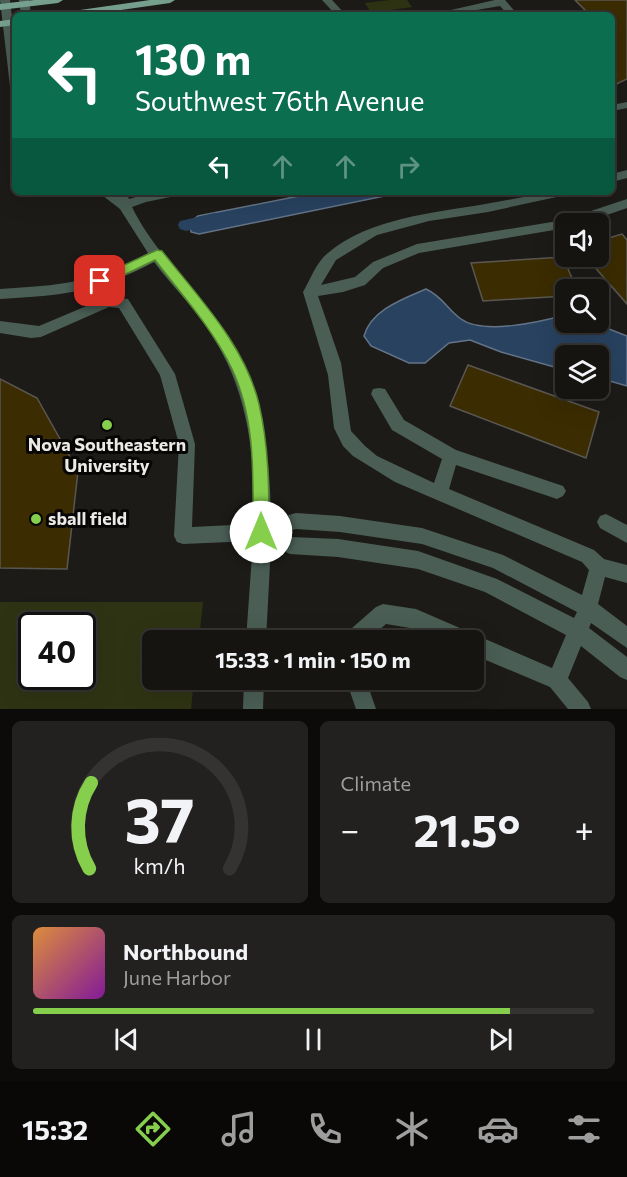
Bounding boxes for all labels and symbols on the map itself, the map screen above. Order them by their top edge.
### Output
pin [74,255,125,306]
marker: Nova Southeastern University [100,418,114,432]
place label: Nova Southeastern University [28,433,186,476]
position arrow [229,500,293,564]
place label: sball field [48,507,127,529]
marker: sball field [29,512,43,526]
speed limit sign: 40 [18,612,96,690]

